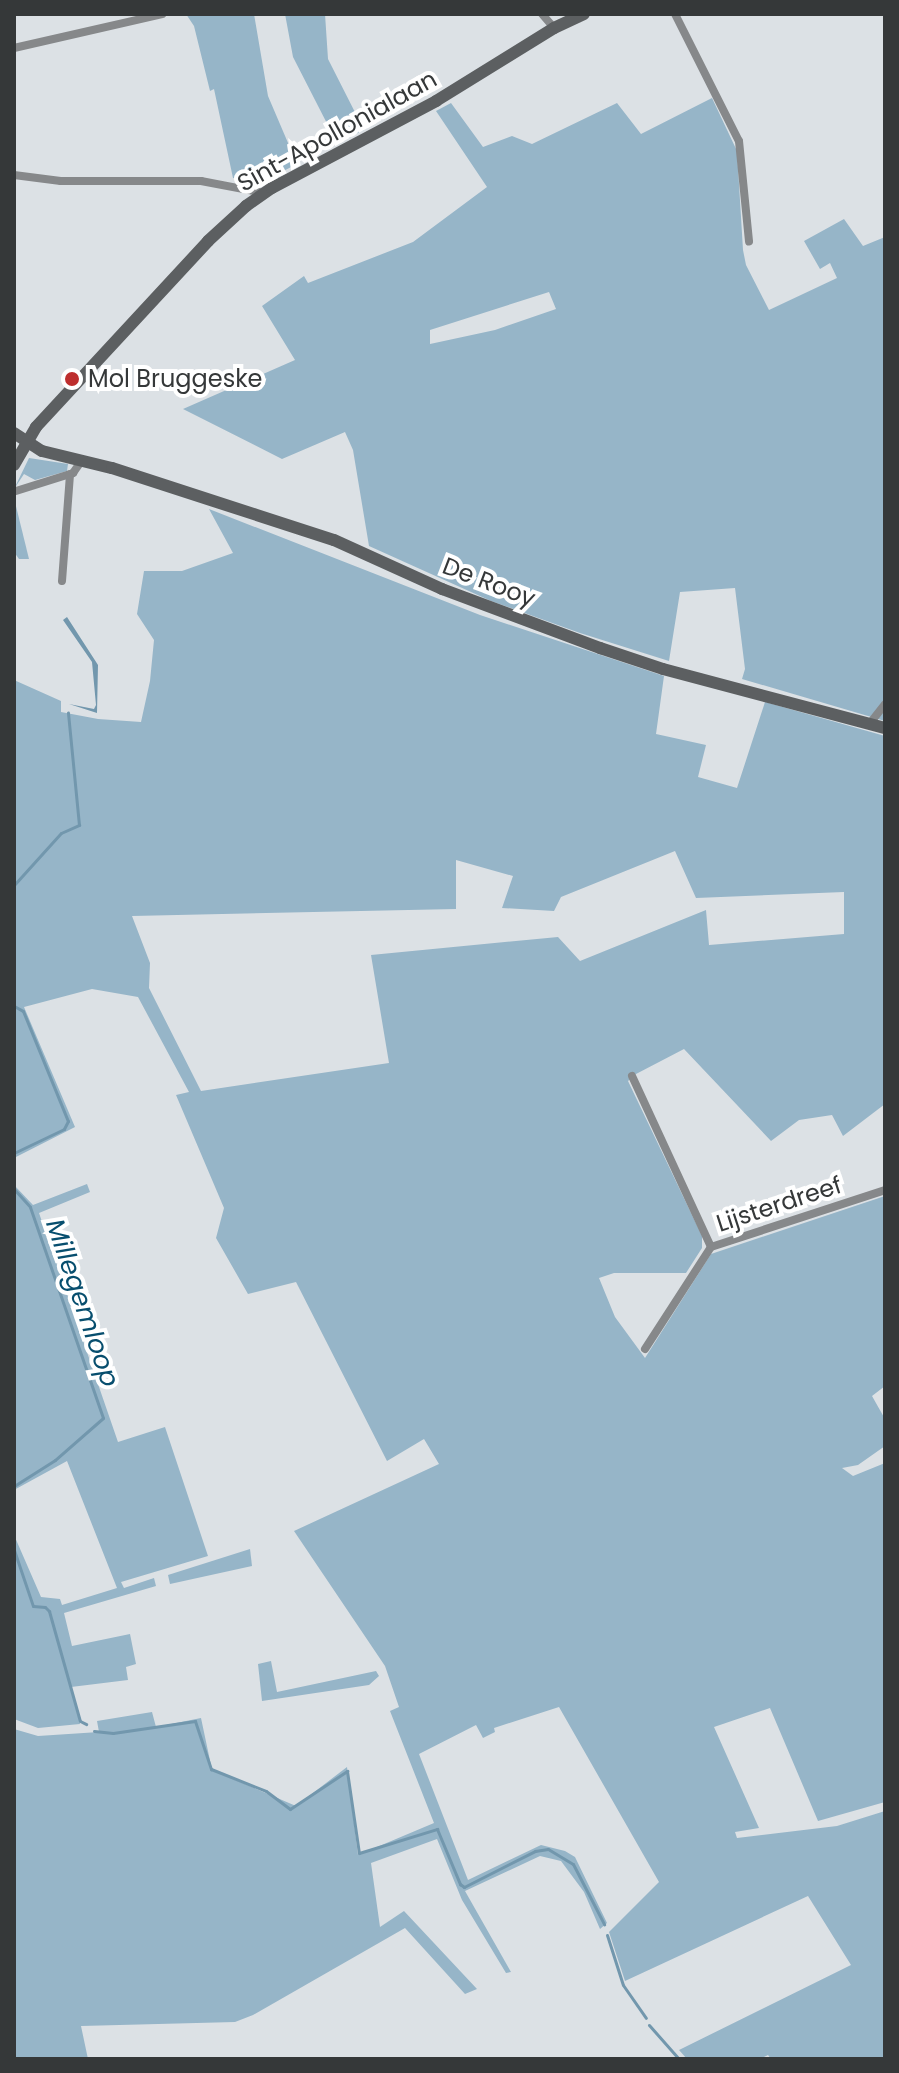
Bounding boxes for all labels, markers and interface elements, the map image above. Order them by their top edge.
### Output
street label: Sint-Apollonialaan [232,64,442,198]
place label: Mol Bruggeske [88,365,262,393]
marker: Mol Bruggeske [63,370,81,388]
street label: De Rooy [439,551,539,613]
street label: Lijsterdreef [713,1170,845,1238]
water label: Millegemloop [39,1215,125,1391]

